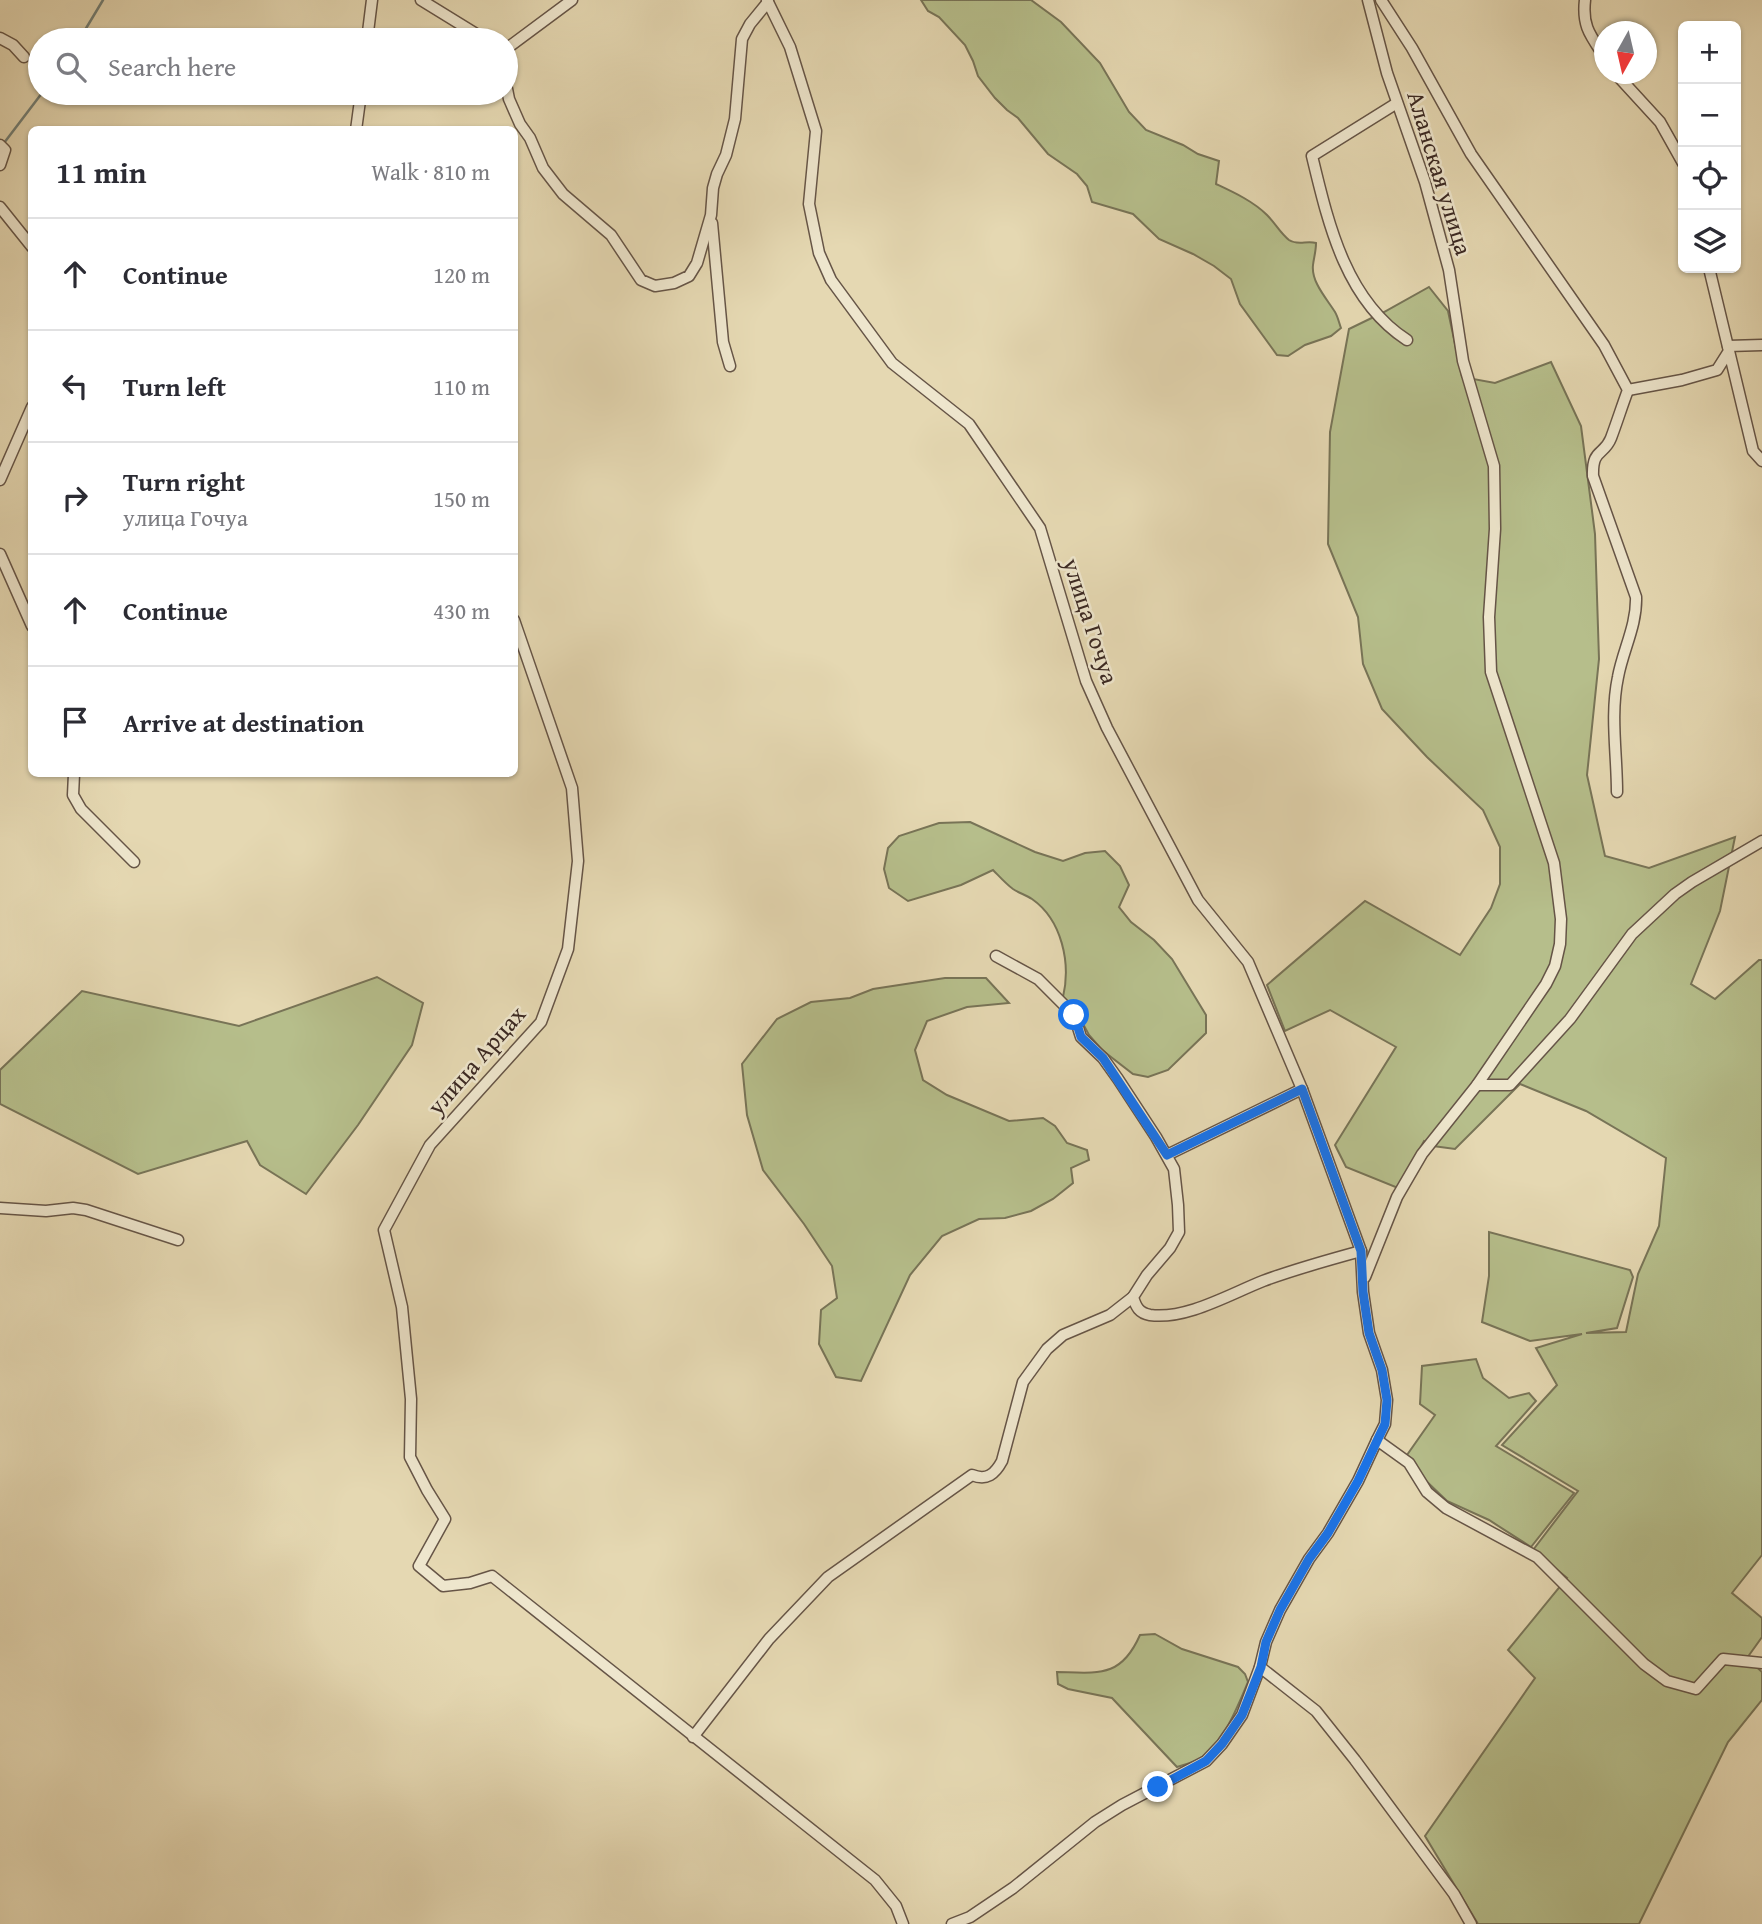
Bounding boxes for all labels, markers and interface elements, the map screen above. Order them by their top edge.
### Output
north arrow [1594,21,1657,84]
map controls [1678,21,1741,273]
button: + [1678,21,1741,84]
search box [28,28,518,105]
text: Search here [108,47,236,86]
icon: search [52,48,90,86]
button: − [1678,84,1741,147]
street label: Аланская улица [1398,87,1482,260]
button: locate [1678,147,1741,210]
text: 11 min [56,150,146,194]
text: Walk · 810 m [371,155,490,188]
button: layers [1678,210,1741,273]
icon: ahead [56,255,94,293]
text: Continue [123,255,228,294]
text: 120 m [433,258,490,291]
icon: left [56,367,94,405]
text: Turn left [123,367,226,406]
text: 110 m [433,370,490,403]
text: Turn right [123,462,245,501]
icon: right [56,479,94,517]
text: 150 m [433,482,490,515]
text: улица Гочуа [123,501,248,534]
street label: улица Гочуа [1054,553,1128,689]
icon: ahead [56,591,94,629]
text: Continue [123,591,228,630]
text: 430 m [433,594,490,627]
icon: arrive [56,703,94,741]
text: Arrive at destination [123,703,364,742]
street label: улица Арцах [418,997,534,1123]
route start [1058,999,1089,1030]
route end [1142,1771,1173,1802]

